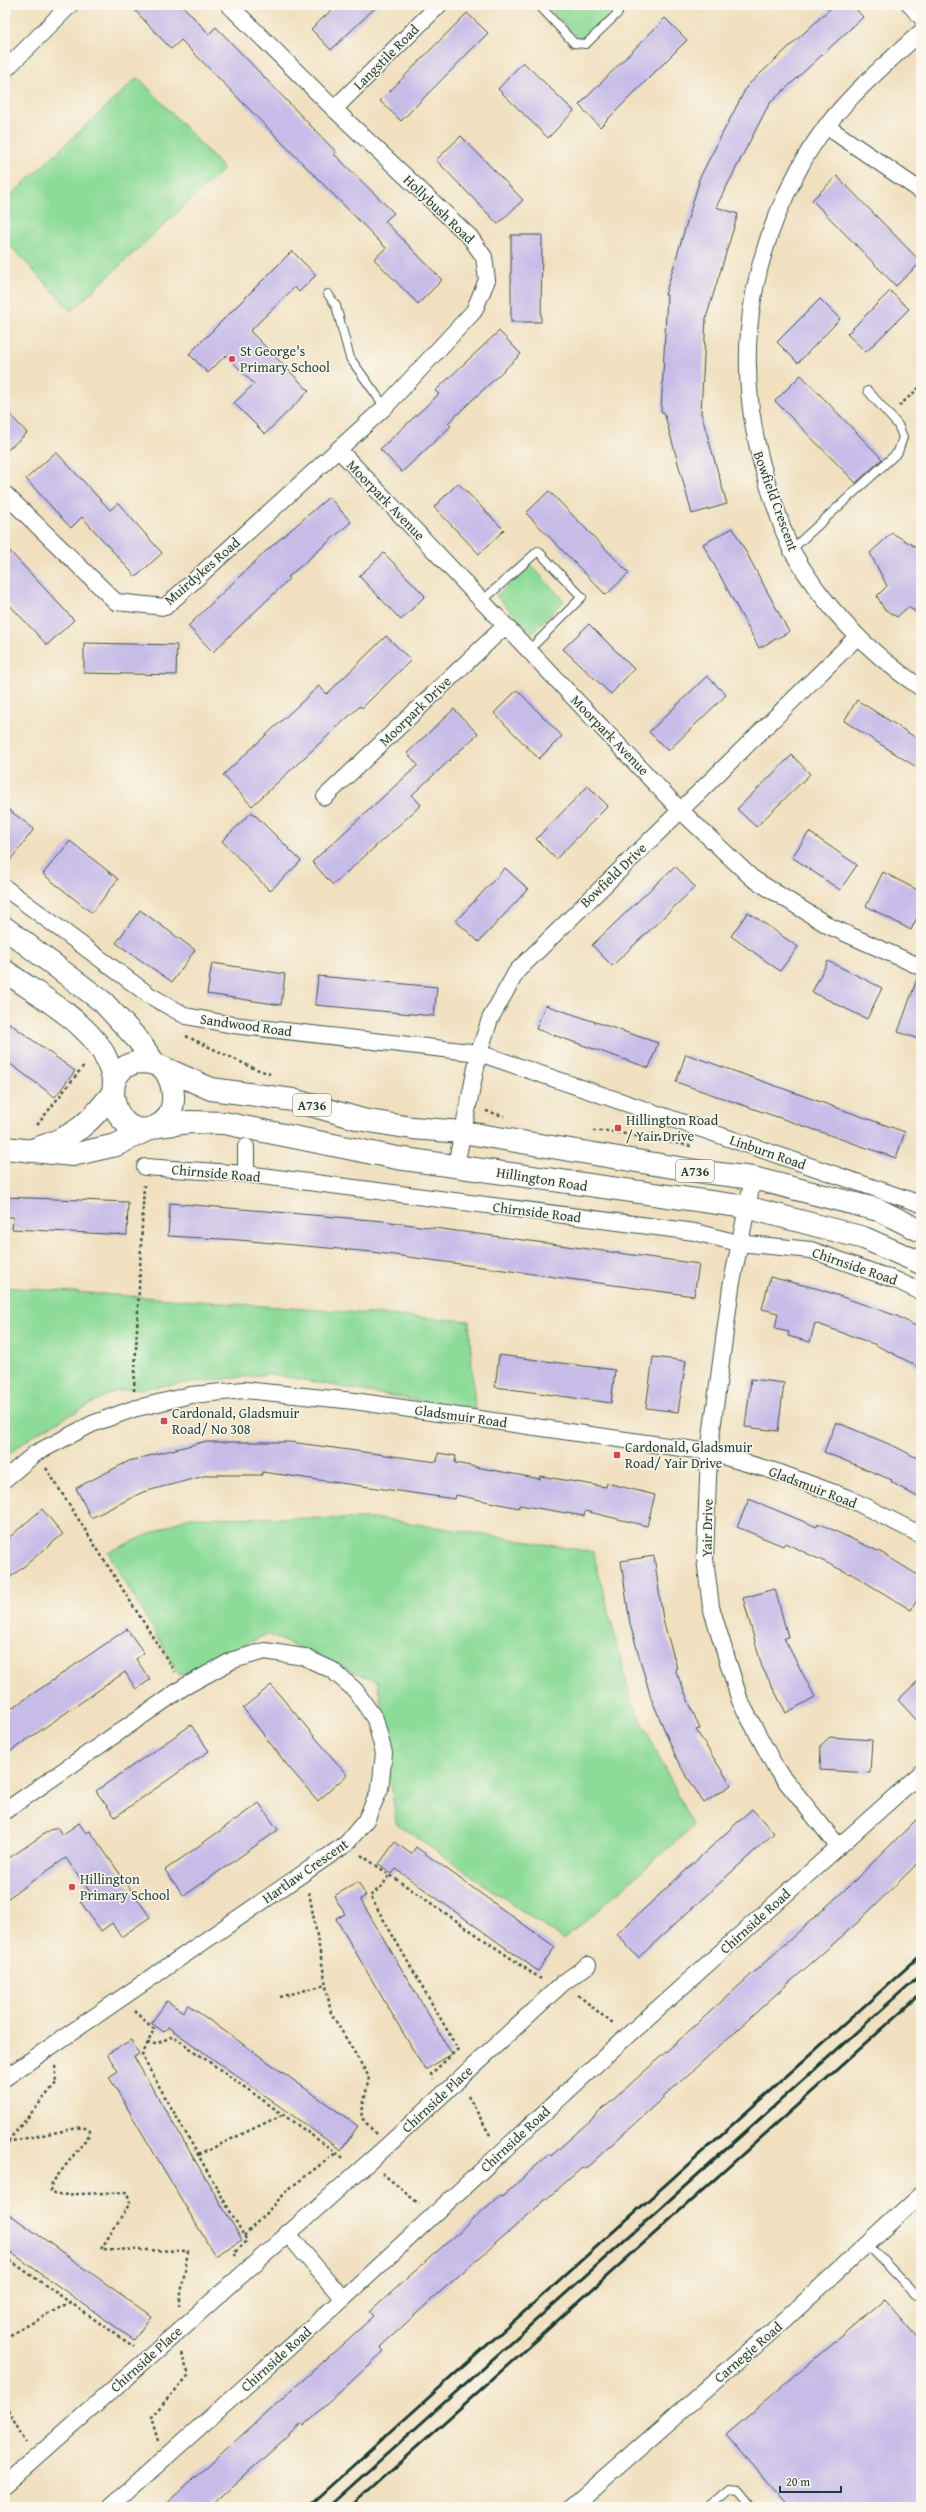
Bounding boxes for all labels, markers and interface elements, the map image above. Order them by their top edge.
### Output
street label: Langstile Road [349,19,424,94]
street label: Hollybush Road [399,170,479,248]
place label: St George's Primary School [240,341,330,377]
marker: St George's Primary School [227,354,237,364]
street label: Bowfield Crescent [749,448,803,554]
street label: Moorpark Avenue [342,455,430,545]
street label: Muirdykes Road [160,532,245,610]
street label: Moorpark Drive [375,671,456,751]
street label: Moorpark Avenue [566,690,654,780]
street label: Bowfield Drive [575,838,651,912]
street label: Sandwood Road [199,1009,294,1041]
road number: A736 [293,1094,331,1116]
place label: Hillington Road / Yair Drive [626,1110,719,1146]
marker: Hillington Road / Yair Drive [613,1123,623,1133]
street label: Linburn Road [727,1130,809,1175]
street label: Chirnside Road [171,1159,262,1187]
road number: A736 [676,1160,714,1182]
street label: Hillington Road [495,1162,590,1196]
street label: Chirnside Road [492,1197,583,1227]
street label: Chirnside Road [810,1242,901,1290]
street label: Gladsmuir Road [414,1400,509,1432]
place label: Cardonald, Gladsmuir Road/ No 308 [172,1403,300,1439]
marker: Cardonald, Gladsmuir Road/ No 308 [159,1416,169,1426]
place label: Cardonald, Gladsmuir Road/ Yair Drive [625,1437,753,1473]
marker: Cardonald, Gladsmuir Road/ Yair Drive [612,1450,622,1460]
street label: Gladsmuir Road [766,1461,860,1513]
street label: Yair Drive [696,1498,718,1557]
street label: Hartlaw Crescent [258,1834,352,1908]
place label: Hillington Primary School [80,1869,170,1905]
marker: Hillington Primary School [67,1882,77,1892]
street label: Chirnside Road [715,1883,795,1958]
street label: Chirnside Place [397,2061,477,2137]
street label: Chirnside Road [476,2101,555,2177]
street label: Carnegie Road [710,2316,787,2387]
street label: Chirnside Place [106,2321,187,2397]
street label: Chirnside Road [236,2321,316,2396]
scale bar [780,2468,841,2494]
text: 20 m [786,2473,810,2490]

